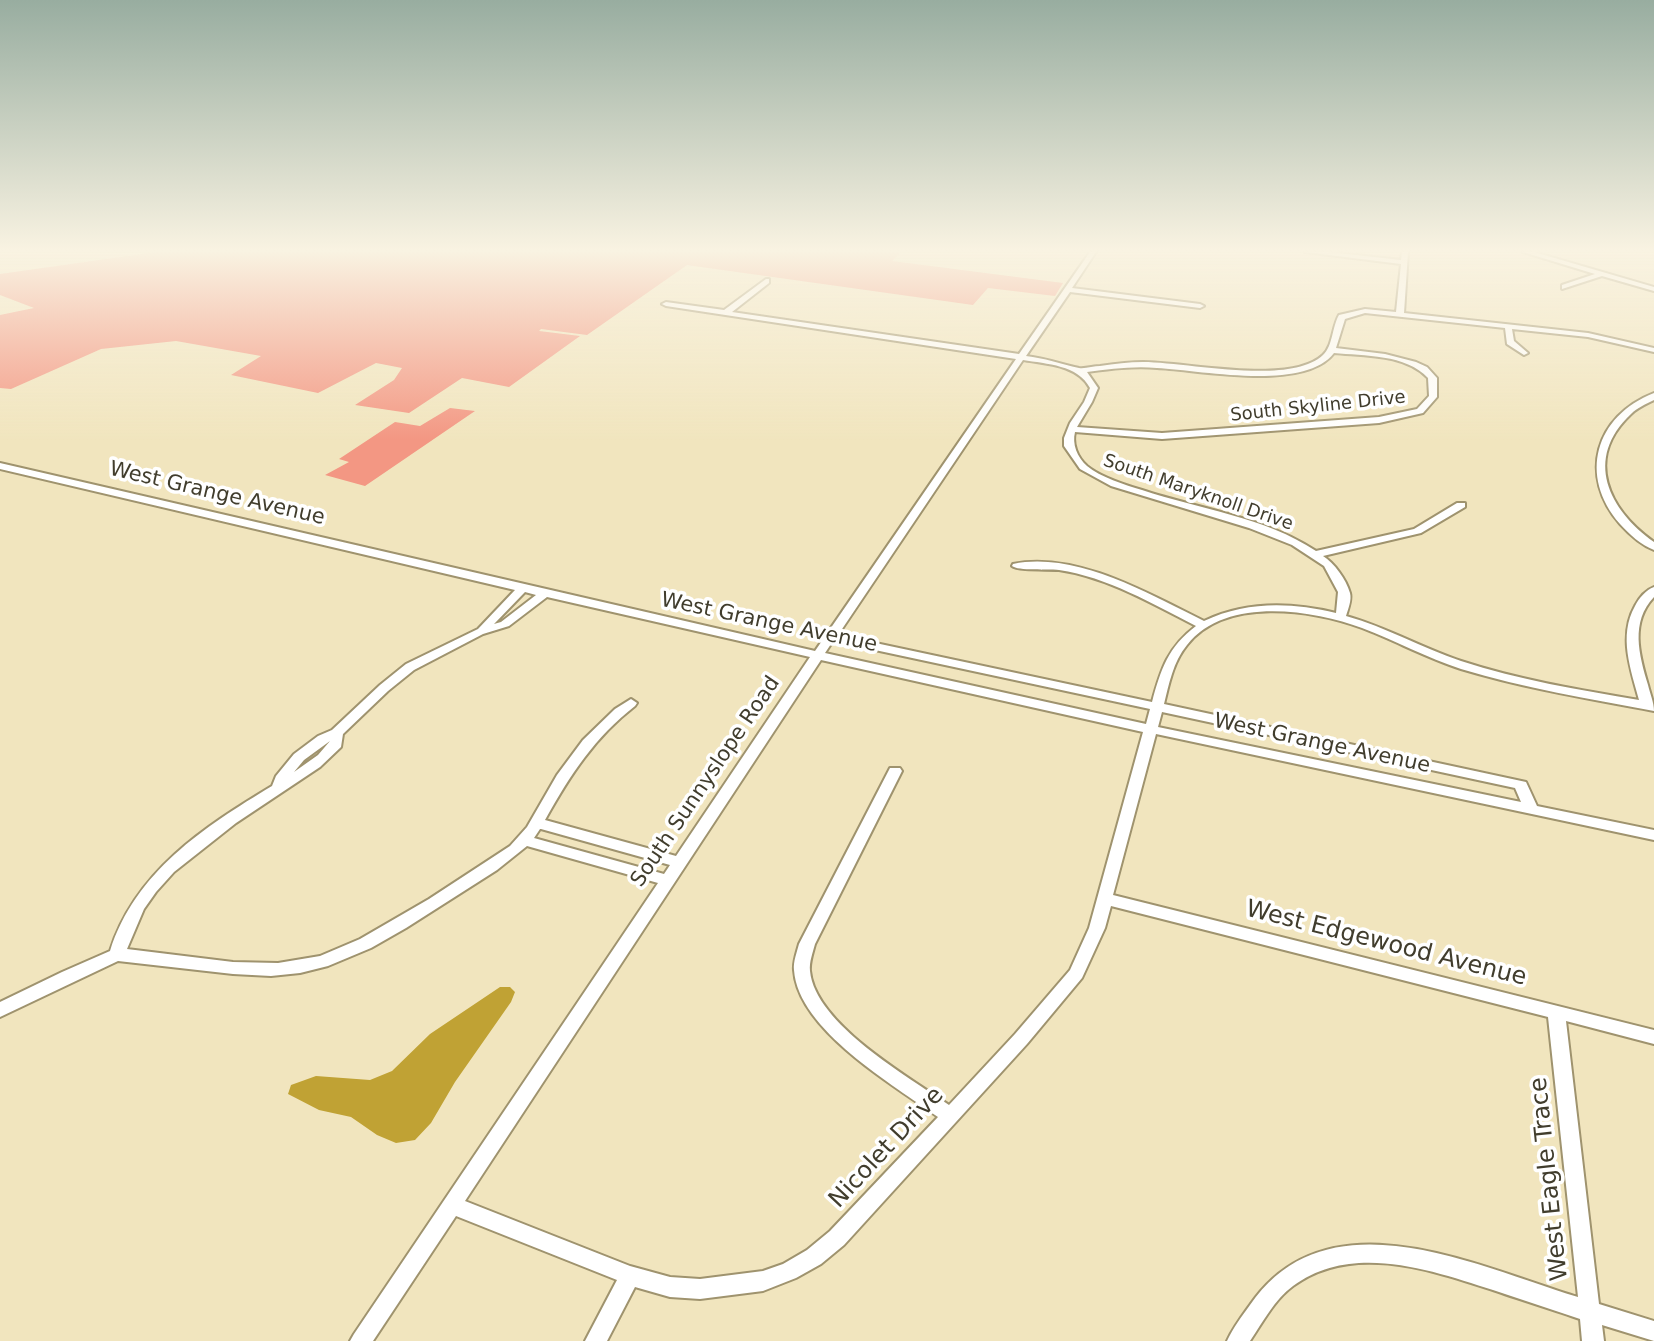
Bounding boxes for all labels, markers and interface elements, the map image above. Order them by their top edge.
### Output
street label: South Skyline Drive [1229,387,1407,427]
street label: South Maryknoll Drive [1100,450,1296,536]
street label: West Grange Avenue [107,457,327,531]
street label: West Grange Avenue [659,588,879,658]
street label: South Sunnyslope Road [626,672,786,892]
street label: West Grange Avenue [1212,709,1432,779]
street label: West Edgewood Avenue [1243,895,1529,993]
street label: West Eagle Trace [1525,1076,1575,1282]
street label: Nicolet Drive [824,1082,950,1214]

